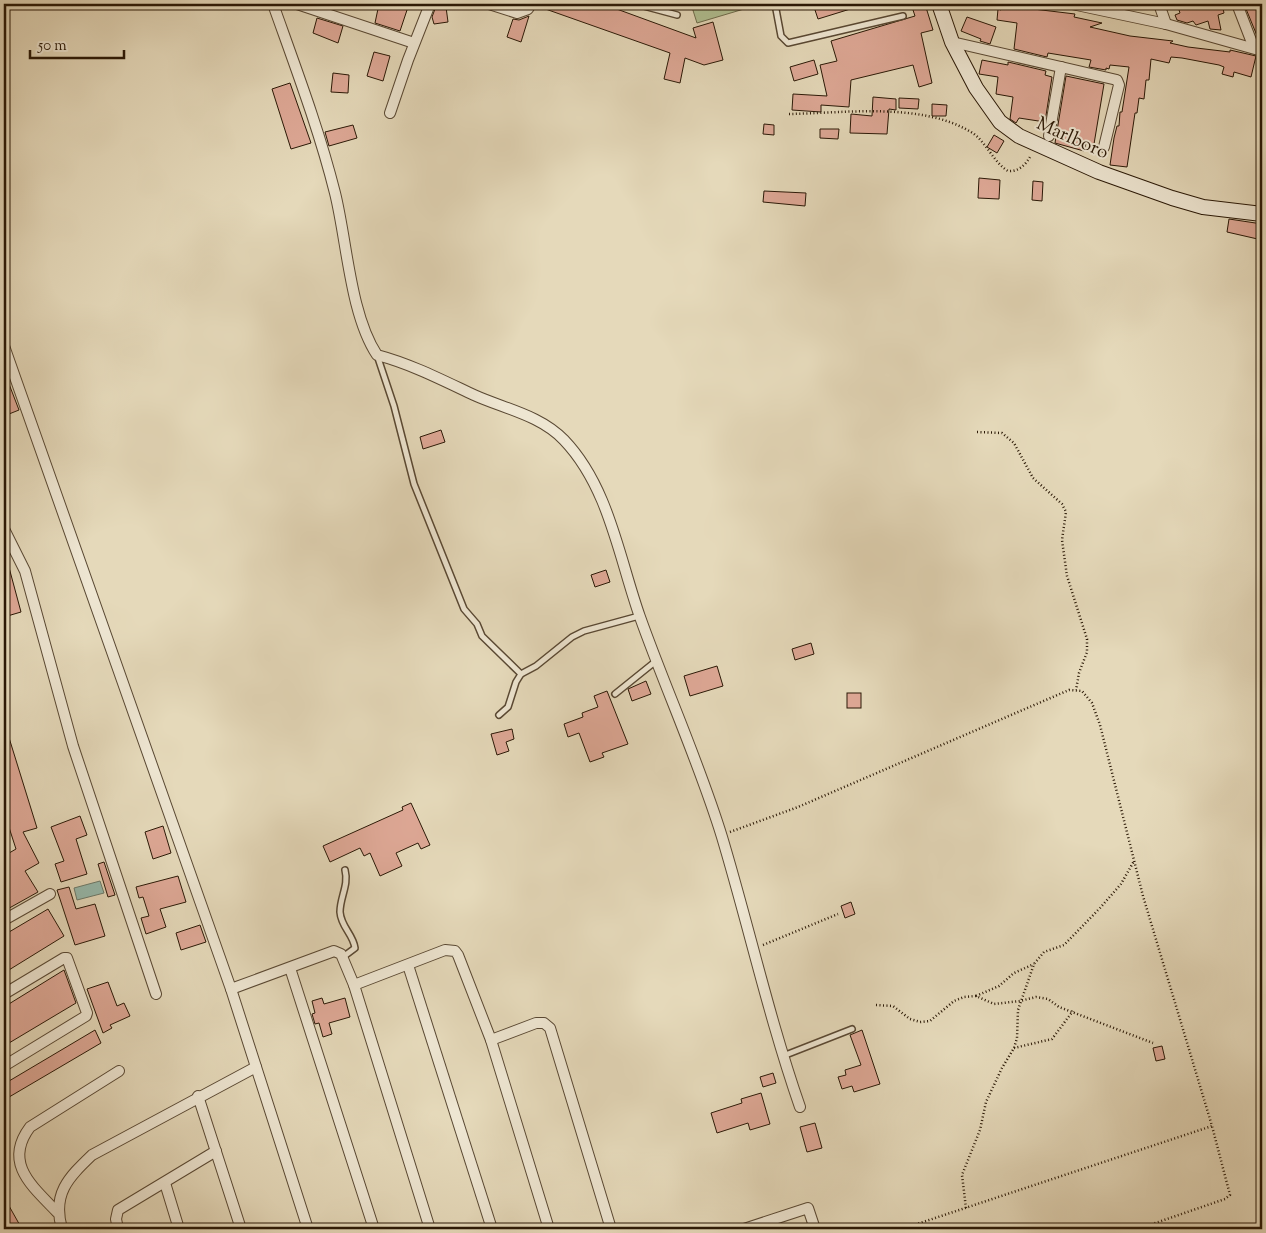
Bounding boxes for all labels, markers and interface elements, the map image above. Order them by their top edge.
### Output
scale bar [30,28,124,60]
text: 50 m [37,36,67,57]
street label: Marlboro [1031,111,1113,167]

